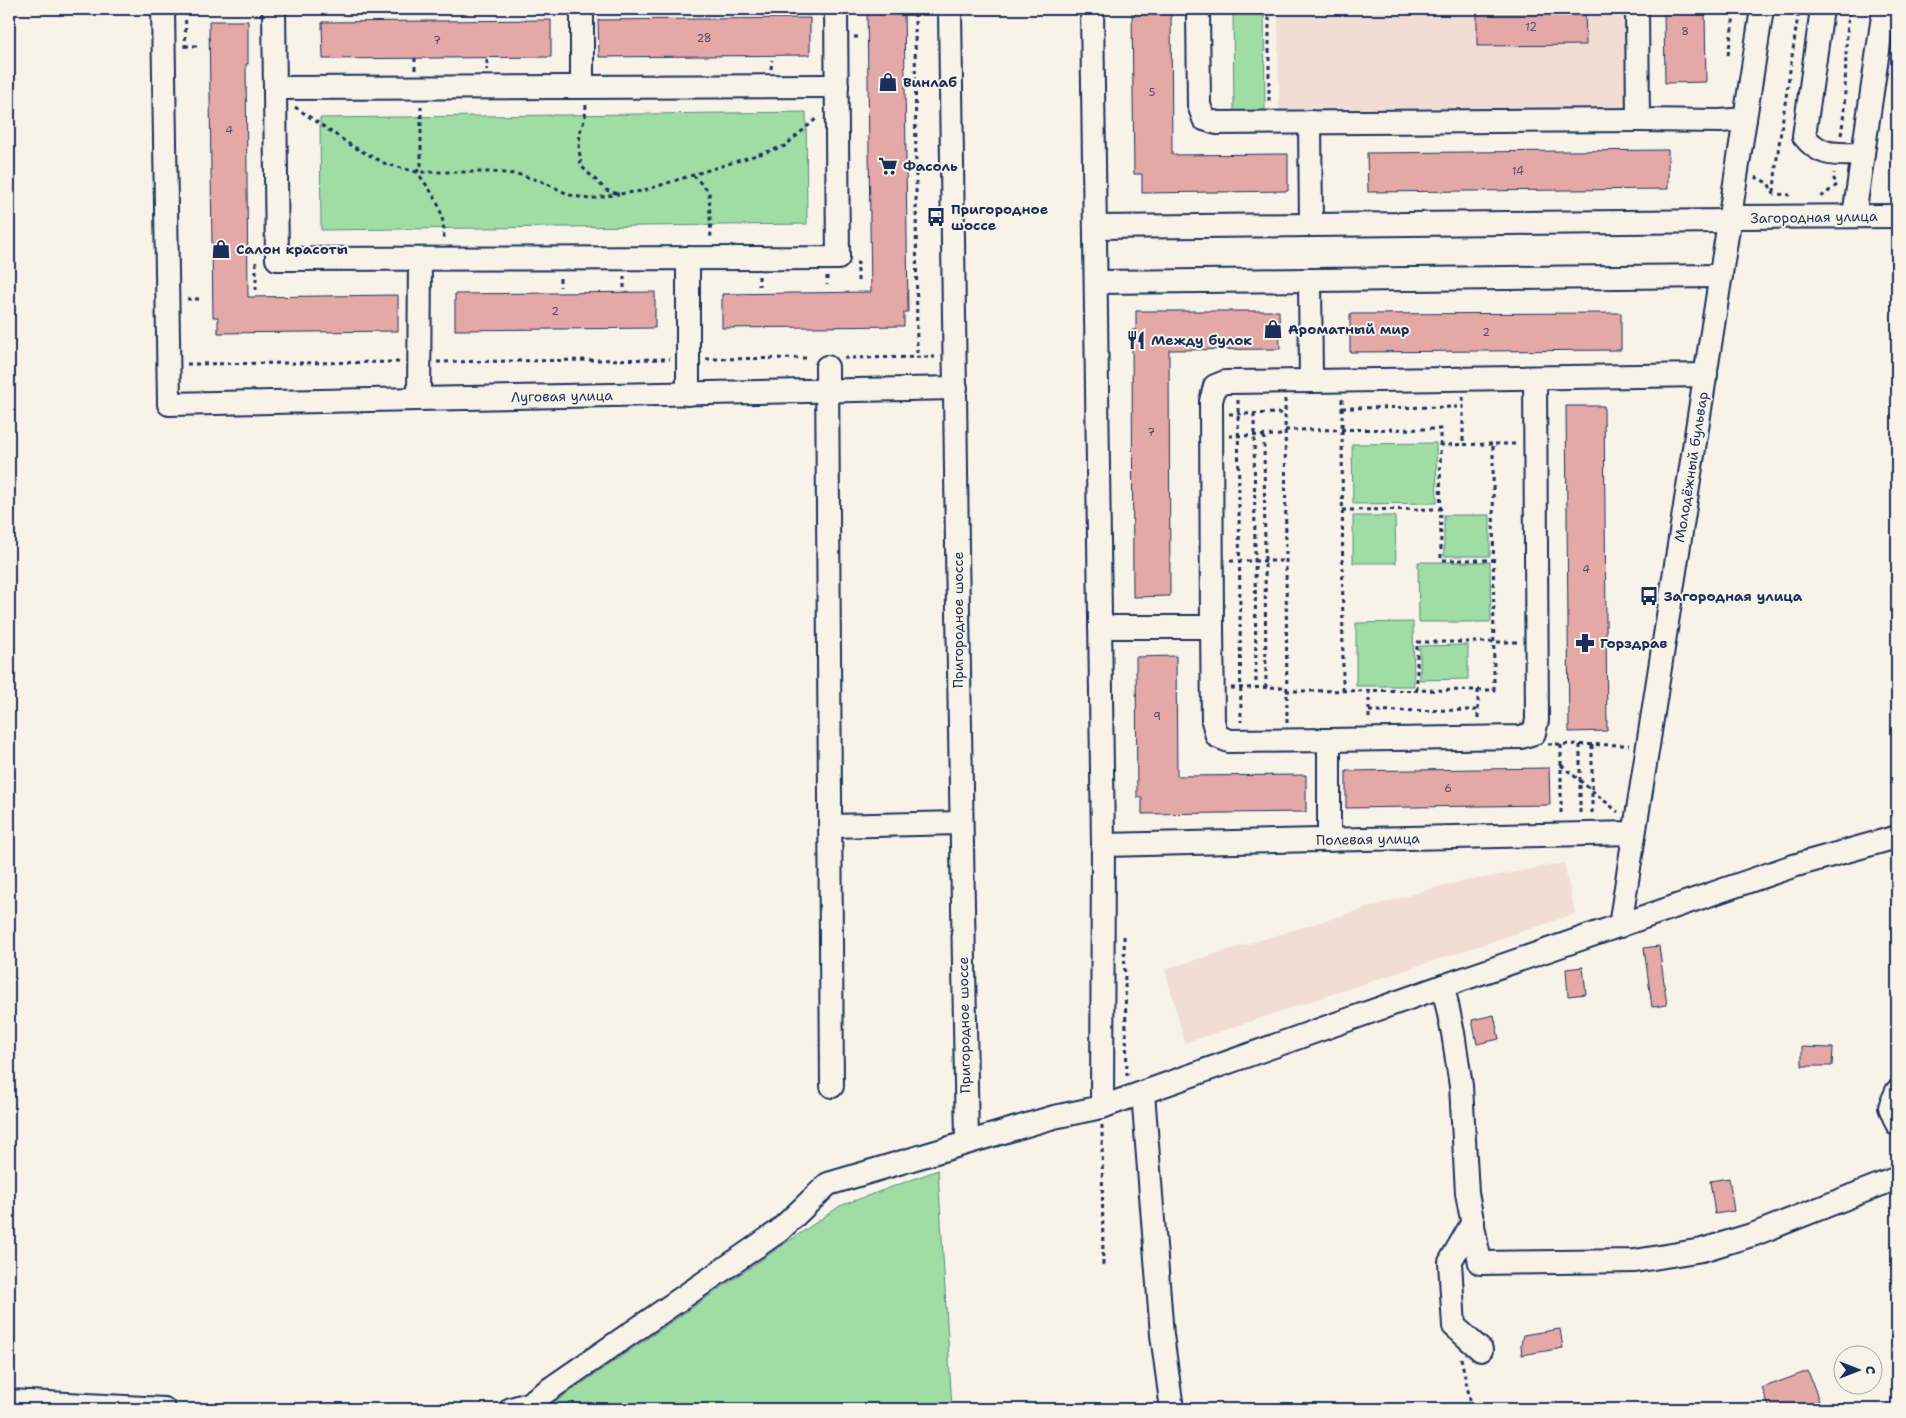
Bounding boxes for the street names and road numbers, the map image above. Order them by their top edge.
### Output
street label: Загородная улица [1750,207,1878,227]
street label: Луговая улица [511,386,613,406]
street label: Молодёжный бульвар [1670,390,1712,544]
street label: Пригородное шоссе [949,552,967,688]
street label: Полевая улица [1316,829,1420,849]
street label: Пригородное шоссе [954,956,974,1094]

